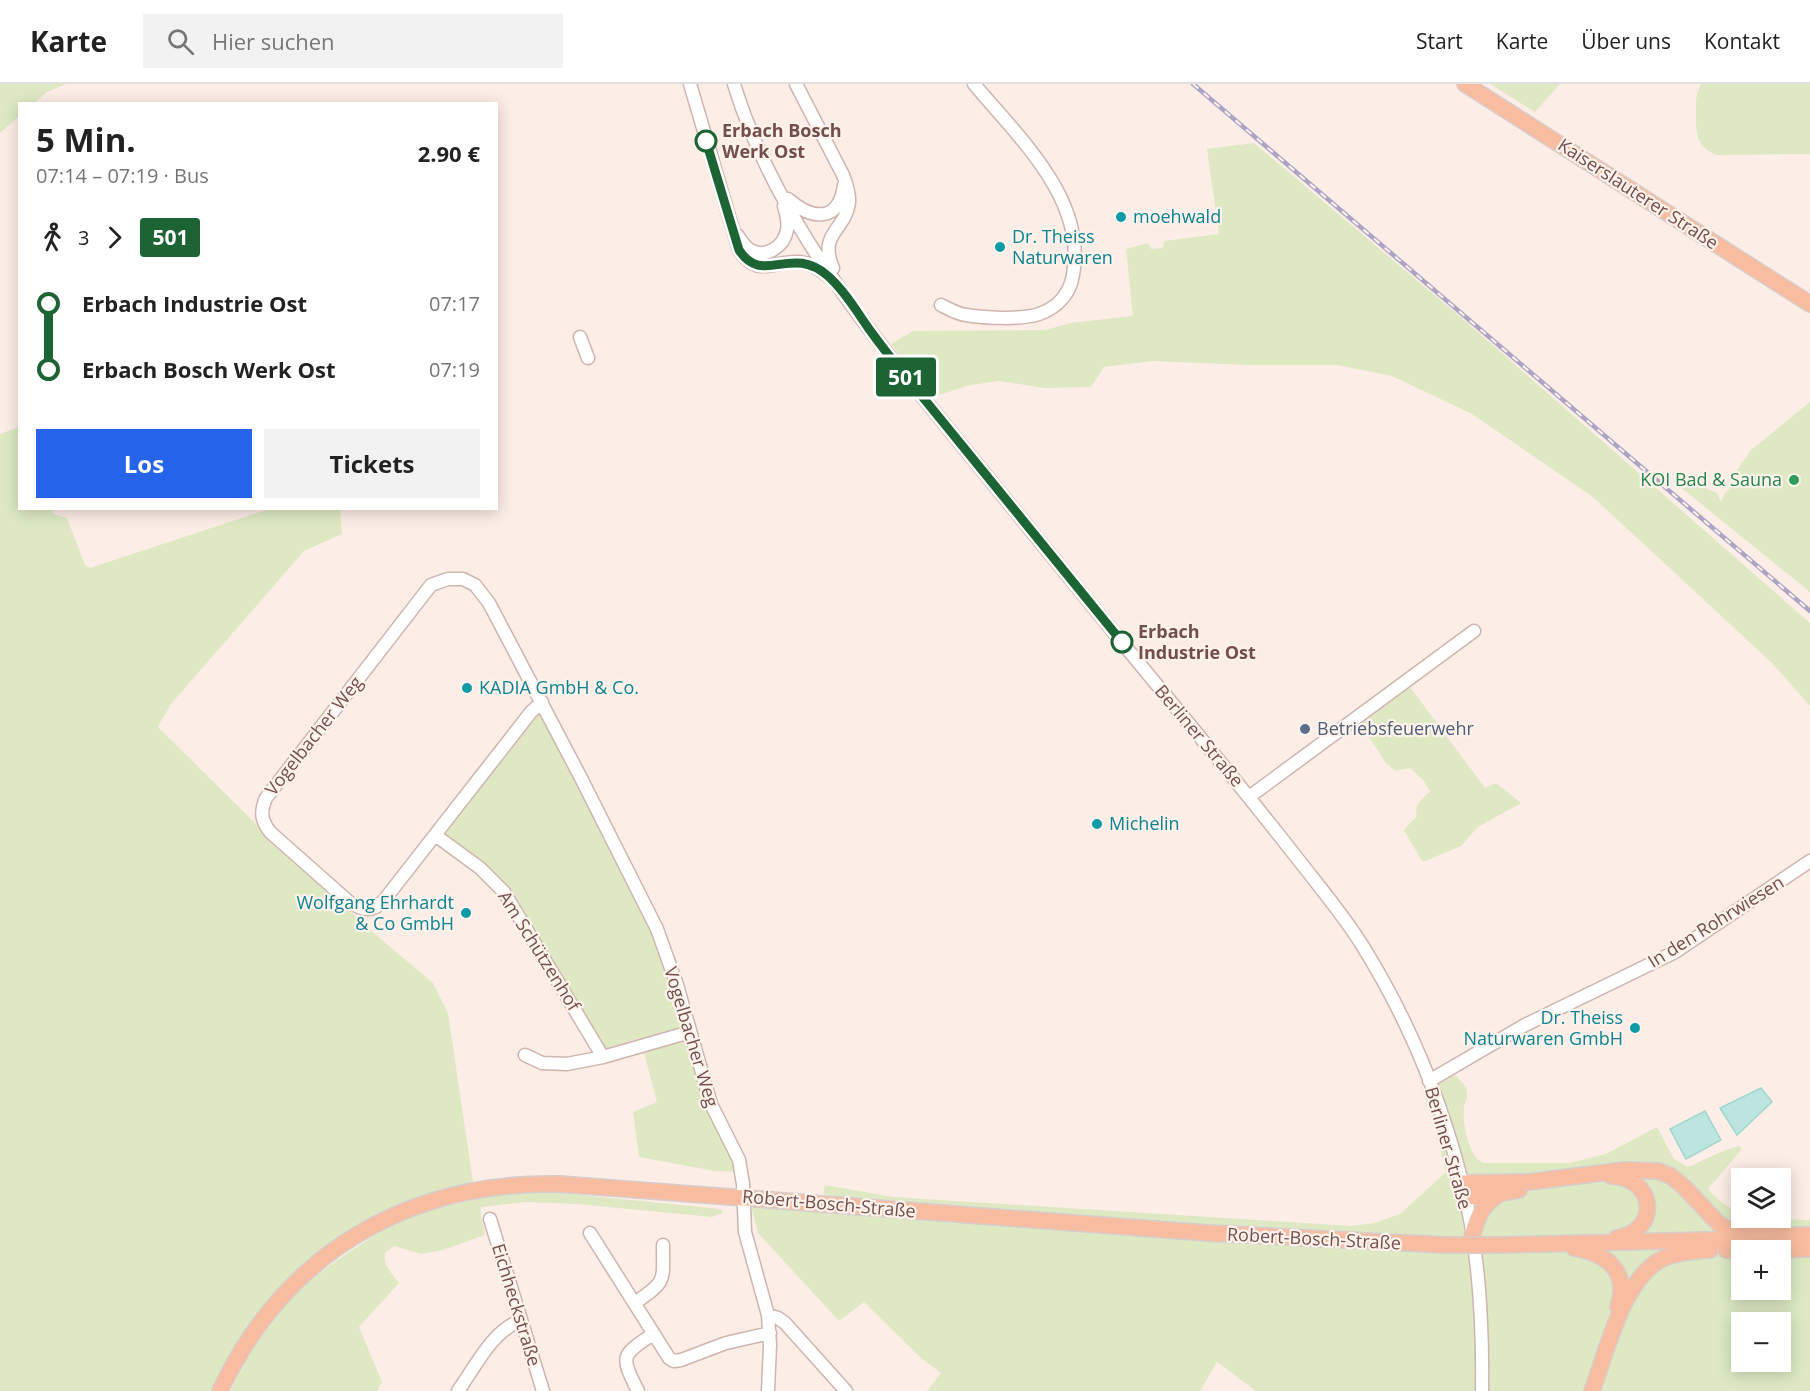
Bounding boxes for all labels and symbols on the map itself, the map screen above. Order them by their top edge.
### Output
place label: Erbach Bosch Werk Ost [722,118,842,163]
marker: Erbach Bosch Werk Ost [695,130,717,152]
street label: Kaiserslauterer Straße [1554,132,1723,254]
place label: moehwald [1133,204,1221,228]
marker: moehwald [1114,210,1128,224]
place label: Dr. Theiss Naturwaren [1012,224,1113,269]
marker: Dr. Theiss Naturwaren [993,240,1007,254]
line badge: 501 [872,358,940,396]
place label: KOI Bad & Sauna [1640,467,1782,491]
marker: KOI Bad & Sauna [1787,473,1801,487]
place label: Erbach Industrie Ost [1138,619,1256,664]
marker: Erbach Industrie Ost [1111,631,1133,653]
street label: Vogelbacher Weg [259,671,368,800]
place label: KADIA GmbH & Co. [479,675,639,699]
street label: Berliner Straße [1150,679,1250,791]
marker: KADIA GmbH & Co. [460,681,474,695]
place label: Betriebsfeuerwehr [1317,716,1475,740]
marker: Betriebsfeuerwehr [1298,722,1312,736]
place label: Michelin [1109,811,1180,835]
marker: Michelin [1090,817,1104,831]
street label: In den Rohrwiesen [1643,870,1788,973]
street label: Am Schützenhof [493,886,587,1016]
place label: Wolfgang Ehrhardt & Co GmbH [296,890,454,935]
marker: Wolfgang Ehrhardt & Co GmbH [459,906,473,920]
street label: Vogelbacher Weg [659,964,725,1110]
place label: Dr. Theiss Naturwaren GmbH [1463,1005,1623,1050]
marker: Dr. Theiss Naturwaren GmbH [1628,1021,1642,1035]
street label: Berliner Straße [1420,1084,1478,1212]
street label: Robert-Bosch-Straße [741,1183,917,1223]
street label: Robert-Bosch-Straße [1227,1221,1402,1255]
street label: Eichheckstraße [487,1240,547,1369]

